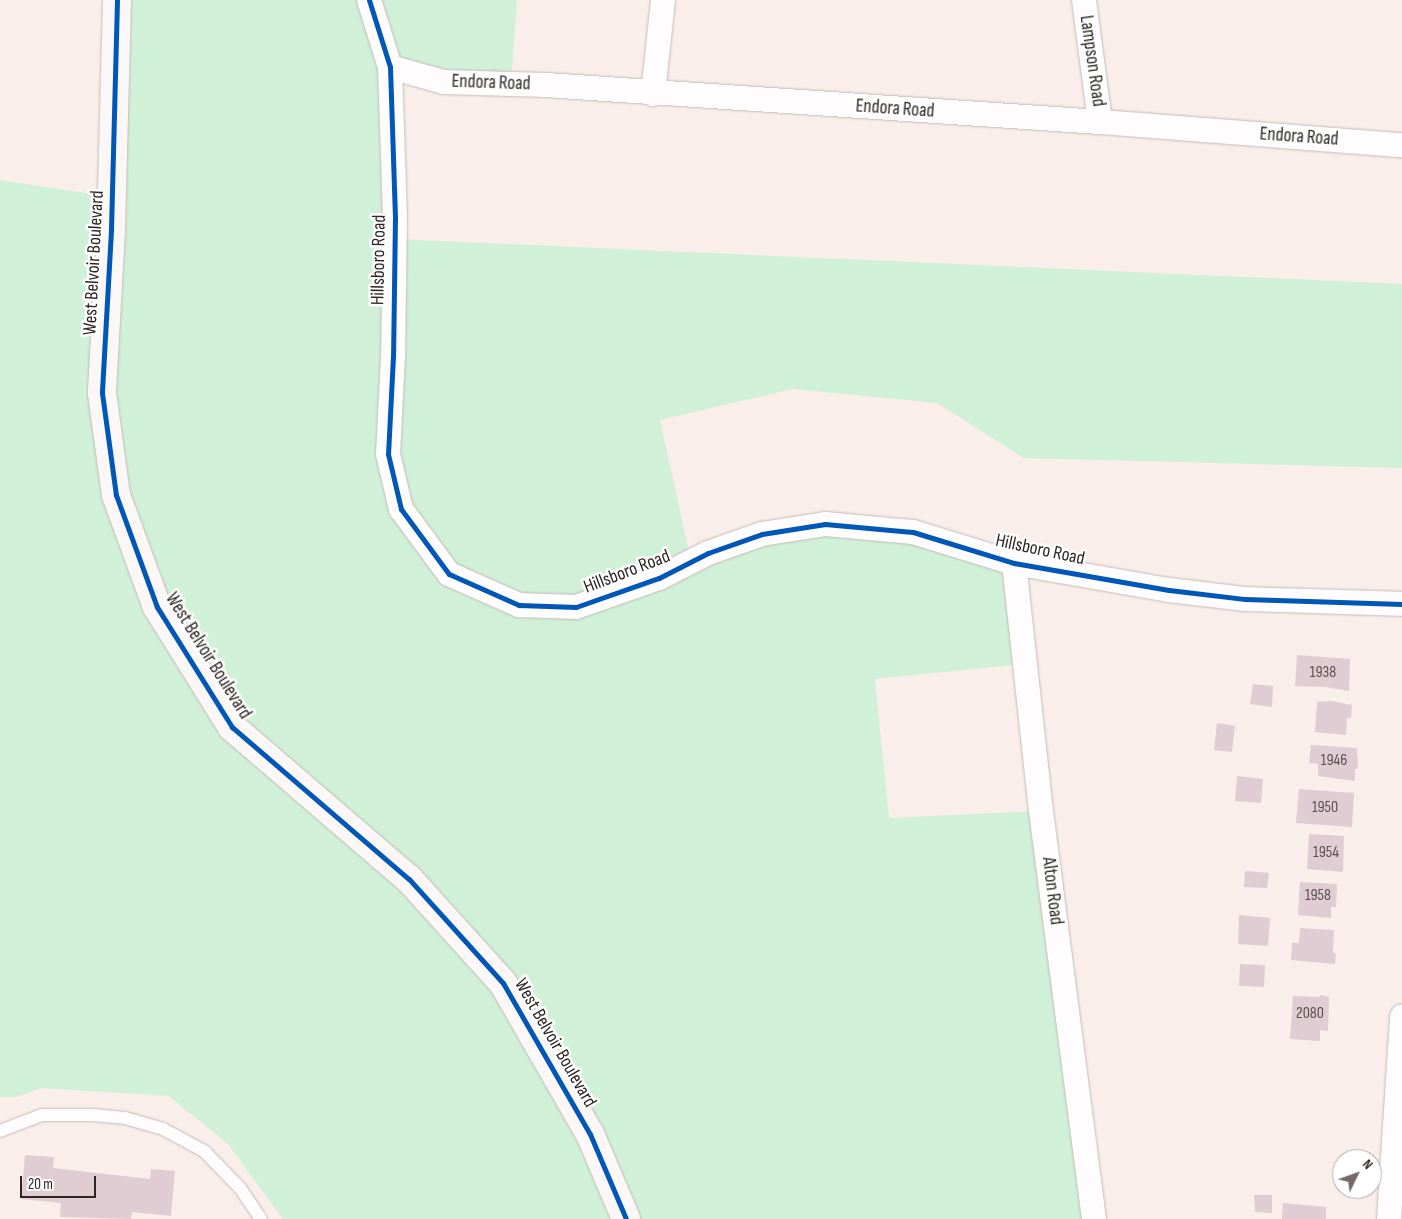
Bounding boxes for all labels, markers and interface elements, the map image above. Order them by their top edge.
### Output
street label: Lampson Road [1074,14,1110,108]
street label: Endora Road [451,70,531,96]
street label: Endora Road [855,95,935,123]
street label: Endora Road [1259,123,1339,151]
street label: West Belvoir Boulevard [79,190,109,336]
street label: Hillsboro Road [367,215,391,305]
street label: Hillsboro Road [993,529,1087,571]
street label: Hillsboro Road [581,545,673,599]
street label: West Belvoir Boulevard [160,589,256,723]
house number: 1938 [1310,663,1336,683]
house number: 1946 [1321,751,1347,771]
house number: 1950 [1312,798,1338,818]
house number: 1954 [1313,843,1339,863]
street label: Alton Road [1037,856,1067,926]
house number: 1958 [1305,886,1331,906]
street label: West Belvoir Boulevard [509,975,601,1111]
house number: 2080 [1296,1004,1324,1024]
north arrow [1332,1149,1382,1199]
text: N [1359,1156,1377,1173]
scale bar [22,1166,99,1198]
text: 20 m [28,1175,53,1194]

